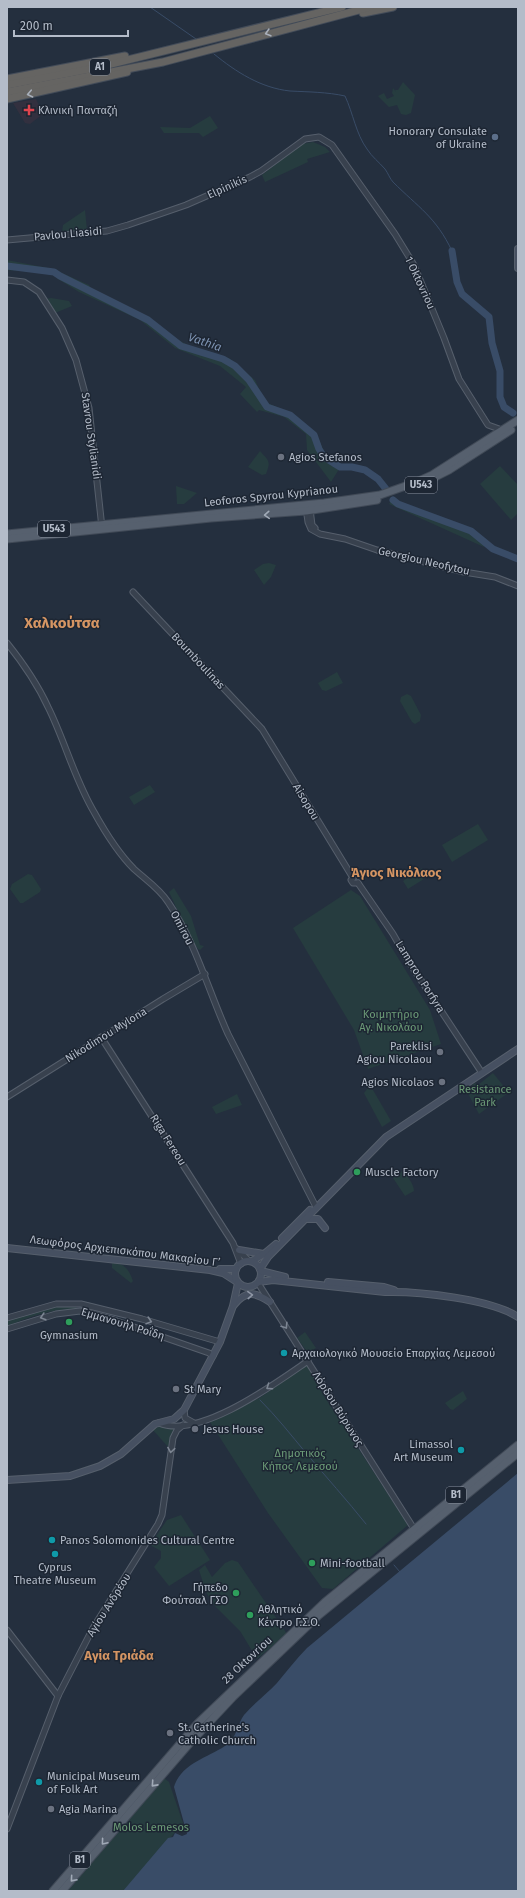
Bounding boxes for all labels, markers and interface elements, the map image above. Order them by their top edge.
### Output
scale bar [14,12,128,38]
text: 200 m [20,19,53,33]
one-way arrow [265,28,272,37]
road number: A1 [90,59,110,75]
one-way arrow [27,90,34,98]
marker: Κλινική Πανταζή [23,104,35,116]
place label: Κλινική Πανταζή [38,104,118,117]
place label: Honorary Consulate of Ukraine [389,125,487,151]
marker: Honorary Consulate of Ukraine [490,132,500,142]
street label: Elpinikis [205,173,249,201]
street label: Pavlou Liasidi [33,225,103,243]
street label: 1 Oktovriou [402,255,438,311]
water label: Vathia [186,330,224,354]
street label: Stavrou Stylianidi [78,392,104,480]
place label: Agios Stefanos [289,451,362,464]
marker: Agios Stefanos [276,452,286,462]
road number: U543 [405,477,437,493]
street label: Leoforos Spyrou Kyprianou [203,483,339,509]
one-way arrow [264,510,270,519]
road number: U543 [38,521,70,537]
street label: Georgiou Neofytou [377,544,471,578]
district label: Χαλκούτσα [23,614,100,632]
street label: Boumboulinas [169,630,227,692]
street label: Aisopou [290,781,322,823]
district label: Άγιος Νικόλαος [350,865,442,880]
street label: Omirou [168,909,196,947]
street label: Lamprou Porfyra [393,939,447,1015]
street label: Nikodimou Mylona [63,1005,149,1065]
park label: Κοιμητήριο Αγ. Νικολάου [359,1008,423,1034]
place label: Pareklisi Agiou Nicolaou [357,1040,432,1066]
marker: Pareklisi Agiou Nicolaou [435,1047,445,1057]
place label: Agios Nicolaos [362,1076,434,1089]
marker: Agios Nicolaos [437,1077,447,1087]
park label: Resistance Park [458,1083,512,1109]
street label: Riga Fereou [147,1112,189,1168]
place label: Muscle Factory [365,1166,439,1179]
marker: Muscle Factory [352,1167,362,1177]
street label: Λεωφόρος Αρχιεπισκόπου Μακαρίου Γ’ [29,1233,221,1269]
one-way arrow [247,1291,253,1300]
street label: Εμμανουήλ Ροΐδη [80,1305,166,1343]
one-way arrow [40,1313,46,1321]
one-way arrow [145,1316,152,1325]
marker: Gymnasium [64,1317,74,1327]
one-way arrow [280,1322,287,1329]
place label: Gymnasium [40,1329,98,1342]
place label: Αρχαιολογικό Μουσείο Επαρχίας Λεμεσού [292,1347,495,1360]
marker: Αρχαιολογικό Μουσείο Επαρχίας Λεμεσού [279,1348,289,1358]
street label: Λόρδου Βύρωνος [310,1369,366,1449]
one-way arrow [266,1382,273,1390]
place label: St Mary [184,1383,222,1396]
marker: St Mary [171,1384,181,1394]
place label: Jesus House [203,1423,263,1436]
marker: Jesus House [190,1424,200,1434]
place label: Limassol Art Museum [394,1438,453,1464]
marker: Limassol Art Museum [456,1445,466,1455]
one-way arrow [167,1447,176,1453]
park label: Δημοτικός Κήπος Λεμεσού [262,1447,338,1473]
road number: B1 [446,1487,466,1503]
place label: Panos Solomonides Cultural Centre [60,1534,235,1547]
marker: Panos Solomonides Cultural Centre [47,1535,57,1545]
marker: Cyprus Theatre Museum [50,1549,60,1559]
place label: Mini-football [320,1557,385,1570]
marker: Mini-football [307,1558,317,1568]
place label: Cyprus Theatre Museum [14,1561,96,1587]
street label: Αγίου Ανδρέου [84,1571,134,1639]
place label: Γήπεδο Φούτσαλ ΓΣΟ [162,1581,228,1607]
marker: Γήπεδο Φούτσαλ ΓΣΟ [231,1588,241,1598]
place label: Αθλητικό Κέντρο Γ.Σ.Ο. [258,1603,321,1629]
marker: Αθλητικό Κέντρο Γ.Σ.Ο. [245,1610,255,1620]
street label: 28 Oktovriou [219,1634,275,1686]
district label: Αγία Τριάδα [83,1648,154,1663]
place label: St. Catherine's Catholic Church [178,1721,256,1747]
marker: St. Catherine's Catholic Church [165,1728,175,1738]
place label: Municipal Museum of Folk Art [47,1770,140,1796]
marker: Municipal Museum of Folk Art [34,1777,44,1787]
one-way arrow [152,1779,159,1786]
place label: Agia Marina [59,1803,117,1816]
marker: Agia Marina [46,1804,56,1814]
park label: Molos Lemesos [113,1821,189,1834]
one-way arrow [102,1837,109,1844]
road number: B1 [70,1852,90,1868]
one-way arrow [71,1874,78,1881]

